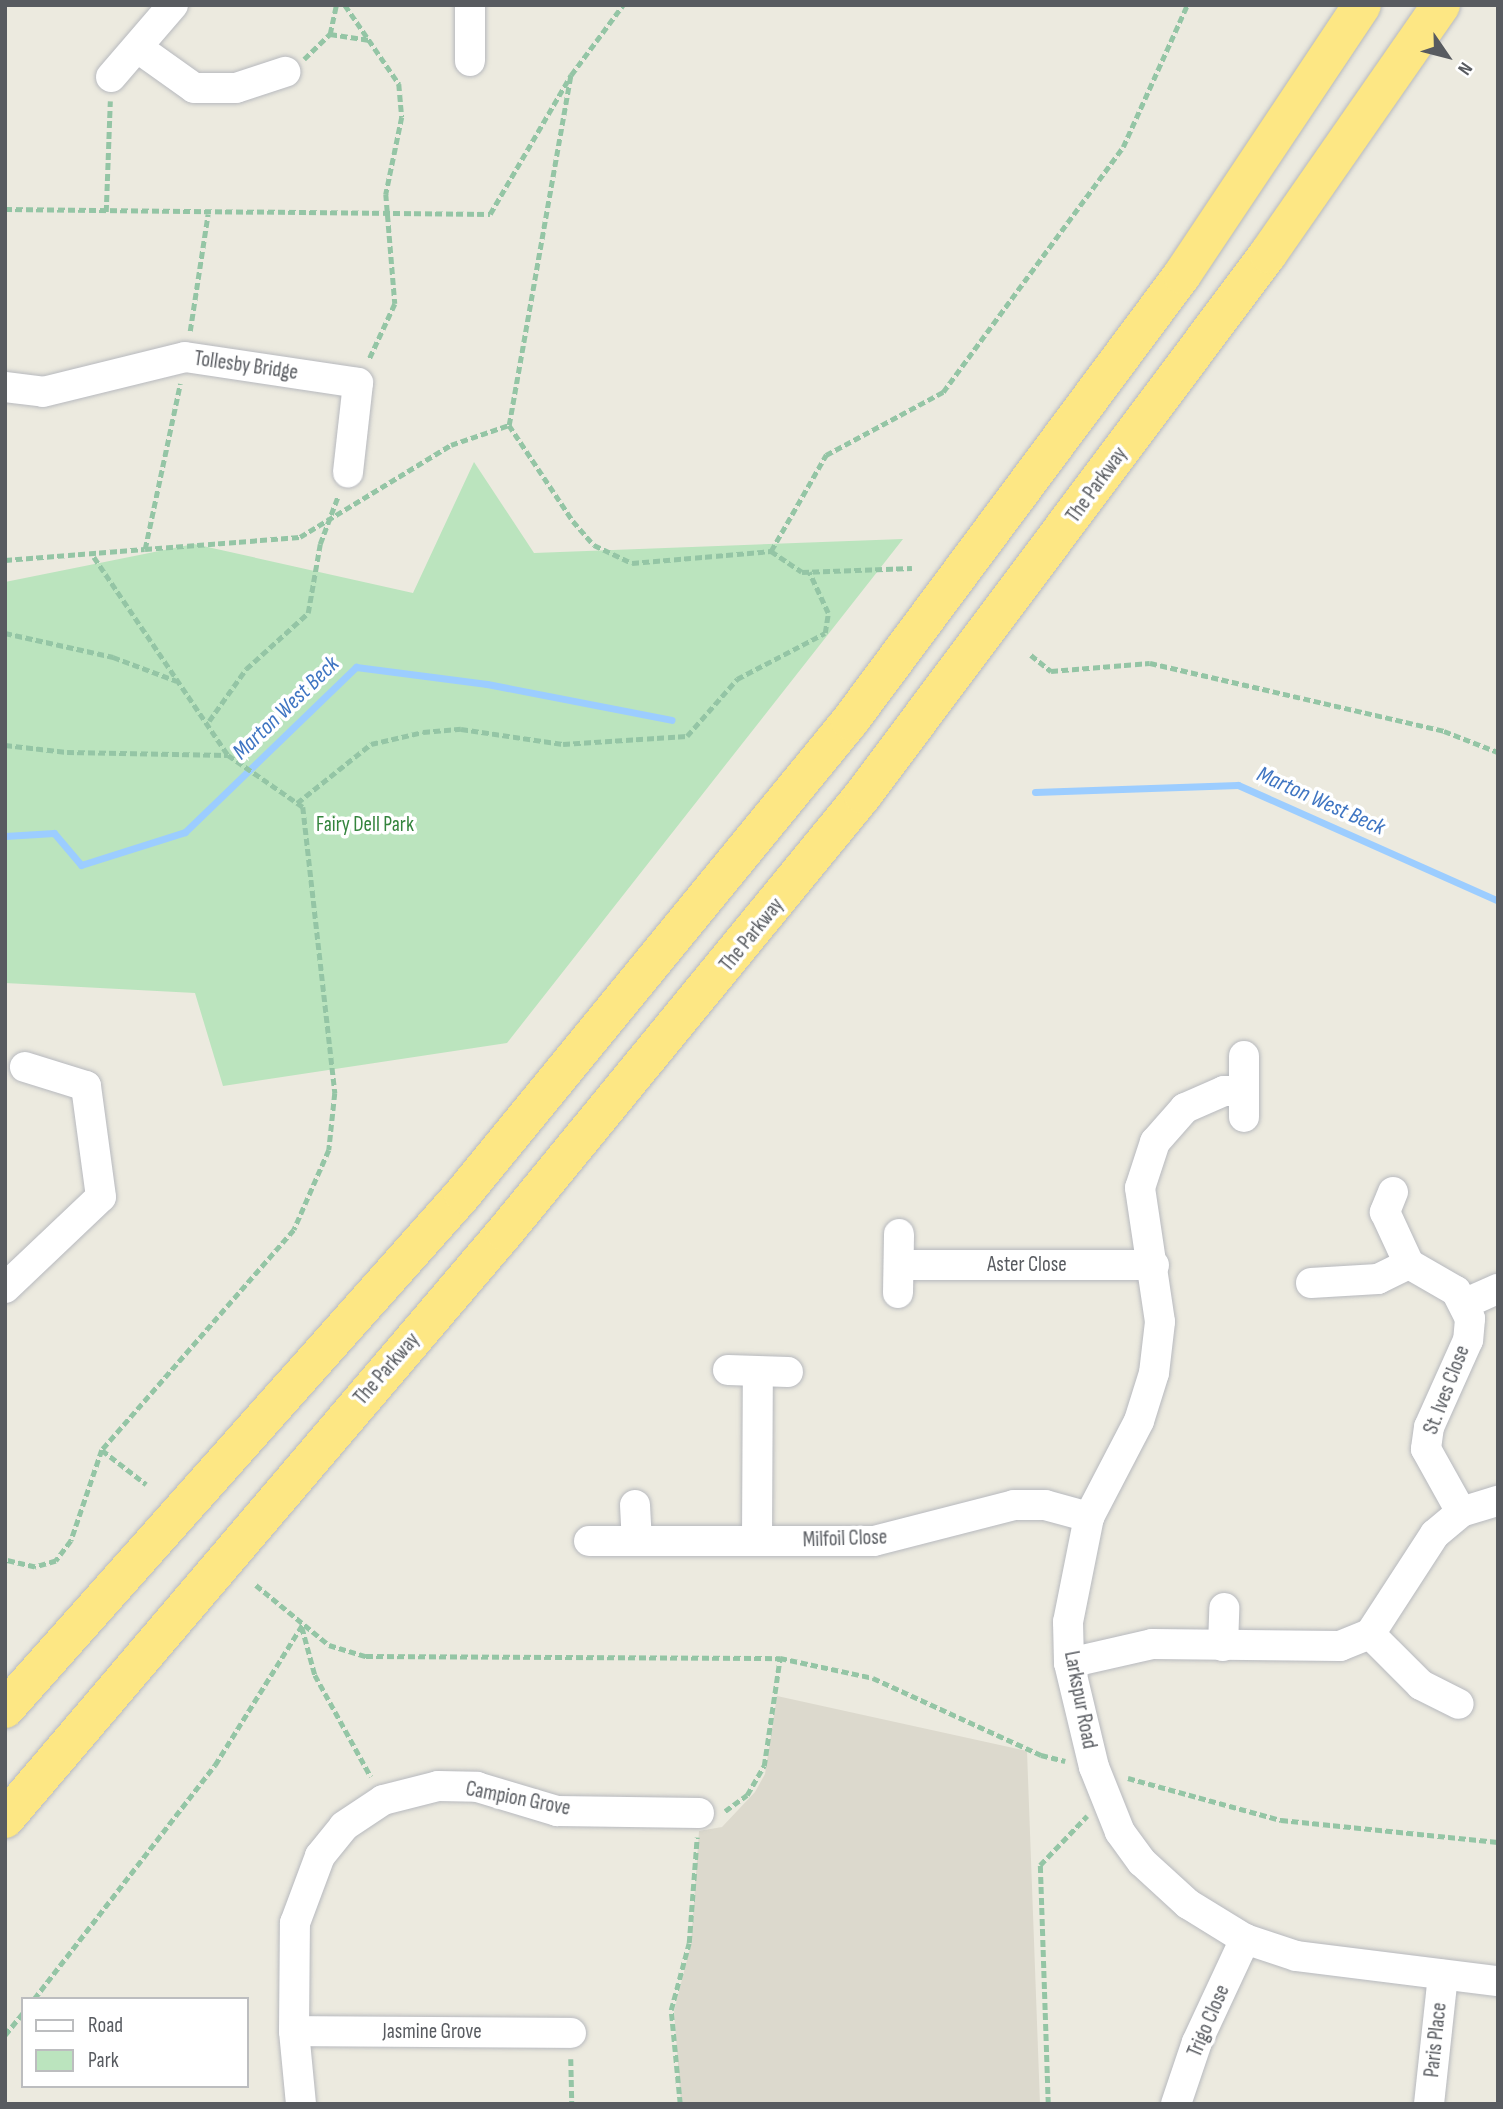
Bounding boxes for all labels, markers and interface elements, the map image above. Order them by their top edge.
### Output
north arrow [1412,21,1482,91]
text: N [1452,58,1477,79]
street label: Tollesby Bridge [193,346,299,386]
street label: The Parkway [1061,442,1133,528]
water label: Marton West Beck [227,650,345,766]
water label: Marton West Beck [1253,760,1389,842]
park label: Fairy Dell Park [316,812,414,838]
street label: The Parkway [715,893,789,977]
street label: Aster Close [987,1252,1067,1278]
street label: The Parkway [349,1328,425,1410]
street label: St. Ives Close [1419,1342,1475,1438]
street label: Milfoil Close [802,1525,888,1553]
street label: Larkspur Road [1058,1649,1102,1751]
street label: Campion Grove [463,1776,573,1822]
street label: Trigo Close [1183,1981,1235,2061]
legend [21,1997,248,2088]
street label: Paris Place [1420,2001,1452,2079]
text: Road [88,2013,123,2038]
street label: Jasmine Grove [382,2019,482,2045]
text: Park [88,2048,119,2073]

